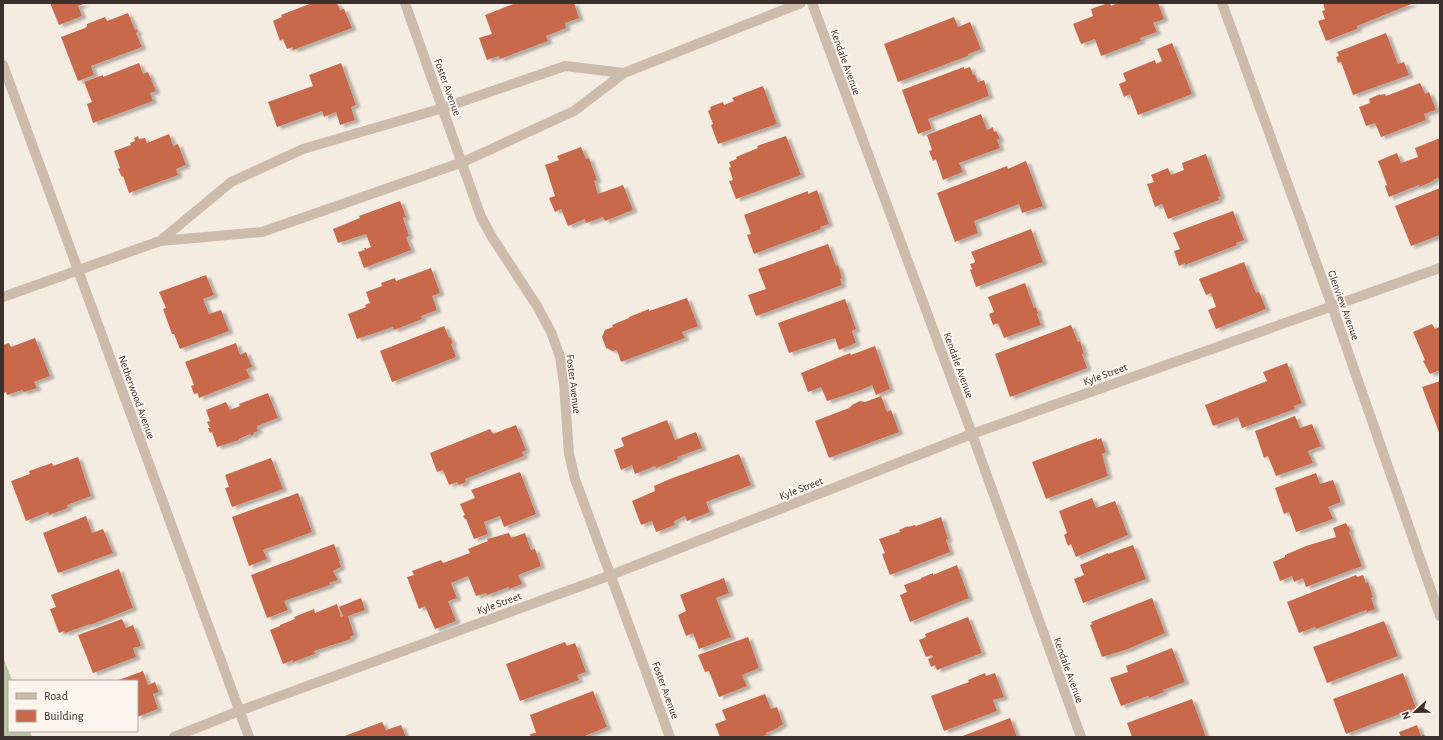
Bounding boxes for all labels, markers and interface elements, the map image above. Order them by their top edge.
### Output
street label: Kendale Avenue [829,28,862,96]
street label: Foster Avenue [432,57,463,117]
street label: Glenview Avenue [1326,269,1361,342]
street label: Kendale Avenue [942,331,975,399]
street label: Netherwood Avenue [116,354,157,440]
street label: Foster Avenue [564,354,583,414]
street label: Kyle Street [1082,361,1129,387]
street label: Kyle Street [778,475,825,502]
street label: Kyle Street [476,590,523,616]
street label: Kendale Avenue [1052,636,1085,704]
street label: Foster Avenue [650,660,681,720]
legend [8,680,138,732]
text: Road [44,690,68,702]
north arrow [1395,692,1435,732]
text: Building [44,710,84,722]
text: N [1400,710,1413,721]

